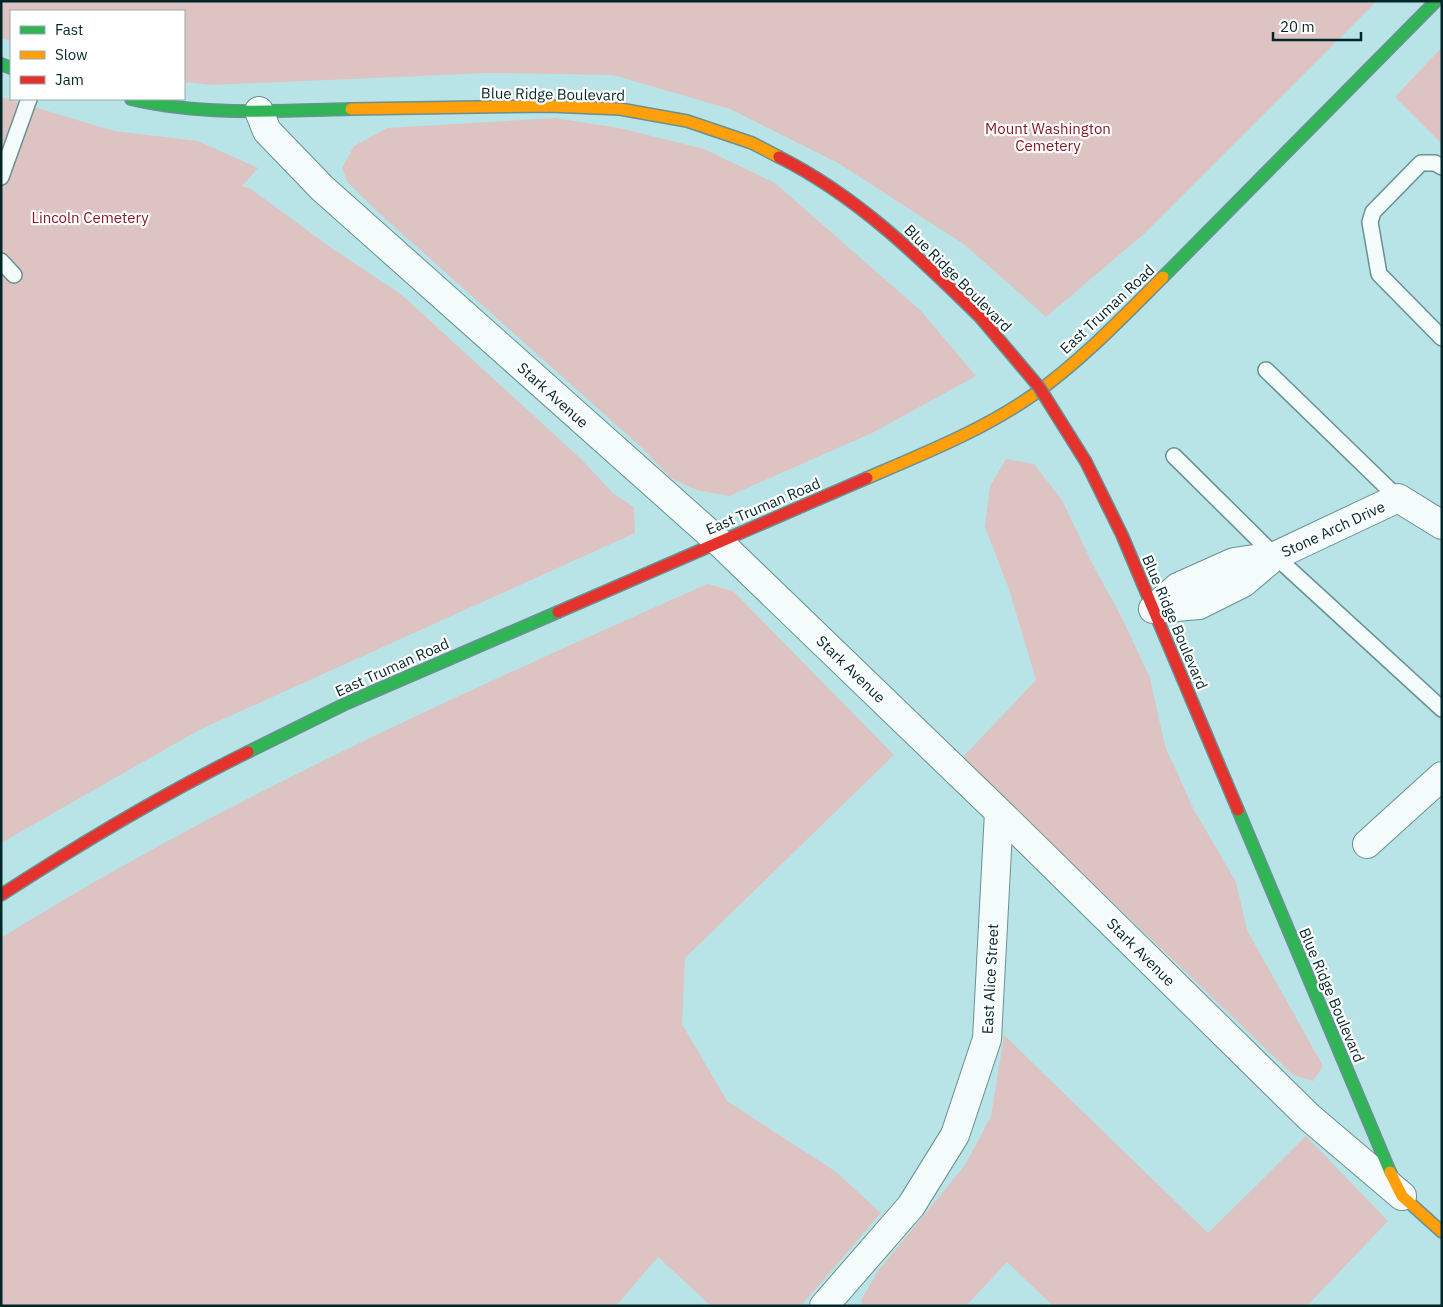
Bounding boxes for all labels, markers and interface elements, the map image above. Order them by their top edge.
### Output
legend [10,10,185,100]
scale bar [1273,10,1360,42]
text: 20 m [1280,17,1315,36]
text: Fast [55,20,83,39]
text: Slow [55,45,88,64]
text: Jam [55,70,84,89]
street label: Blue Ridge Boulevard [481,83,625,105]
park label: Mount Washington Cemetery [985,119,1111,155]
park label: Lincoln Cemetery [31,208,149,227]
street label: Blue Ridge Boulevard [900,220,1016,336]
street label: East Truman Road [1056,260,1158,358]
street label: Stark Avenue [514,358,592,432]
street label: East Truman Road [703,473,823,539]
street label: Stone Arch Drive [1278,497,1388,561]
street label: Blue Ridge Boulevard [1138,552,1212,692]
street label: Stark Avenue [812,631,890,707]
street label: East Truman Road [332,633,452,701]
street label: Stark Avenue [1103,914,1179,990]
street label: East Alice Street [978,923,1002,1035]
street label: Blue Ridge Boulevard [1295,925,1369,1065]

